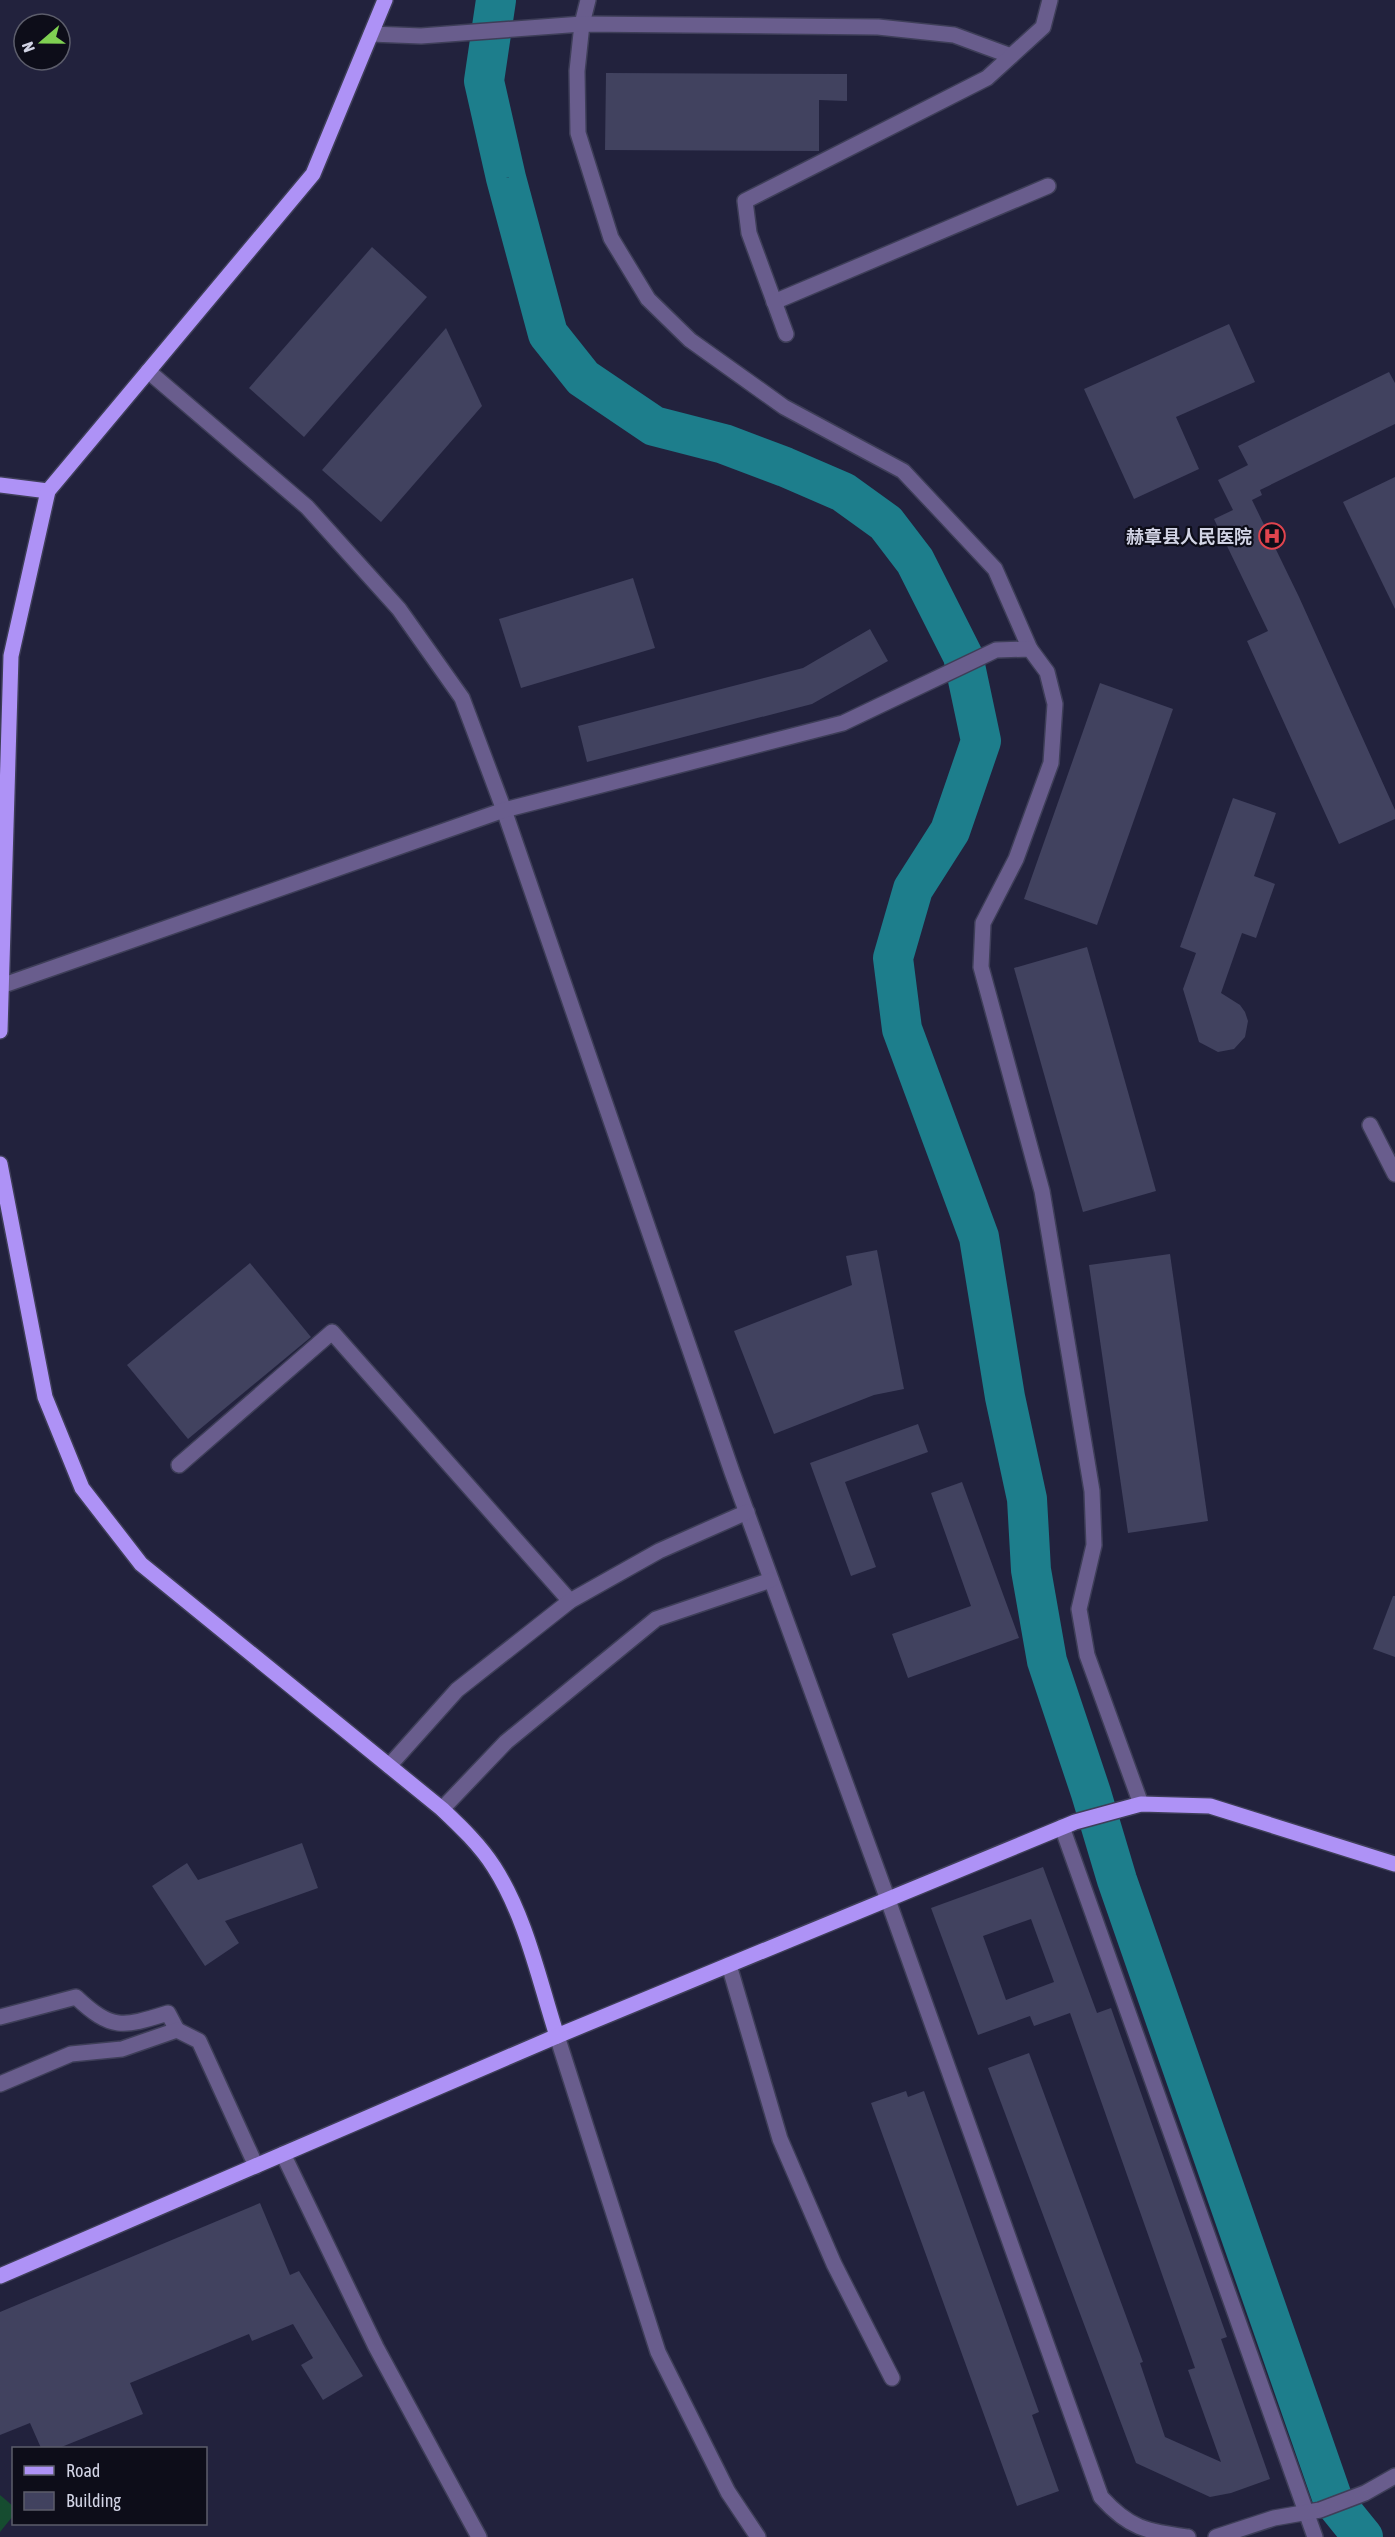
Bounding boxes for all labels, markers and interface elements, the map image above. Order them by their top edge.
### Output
north arrow [12,12,72,72]
text: N [18,40,38,55]
hospital icon: 赫章县人民医院 [1257,521,1287,551]
place label: 赫章县人民医院 [1126,526,1252,547]
legend [12,2447,207,2525]
text: Road [66,2460,100,2481]
text: Building [66,2490,121,2511]

